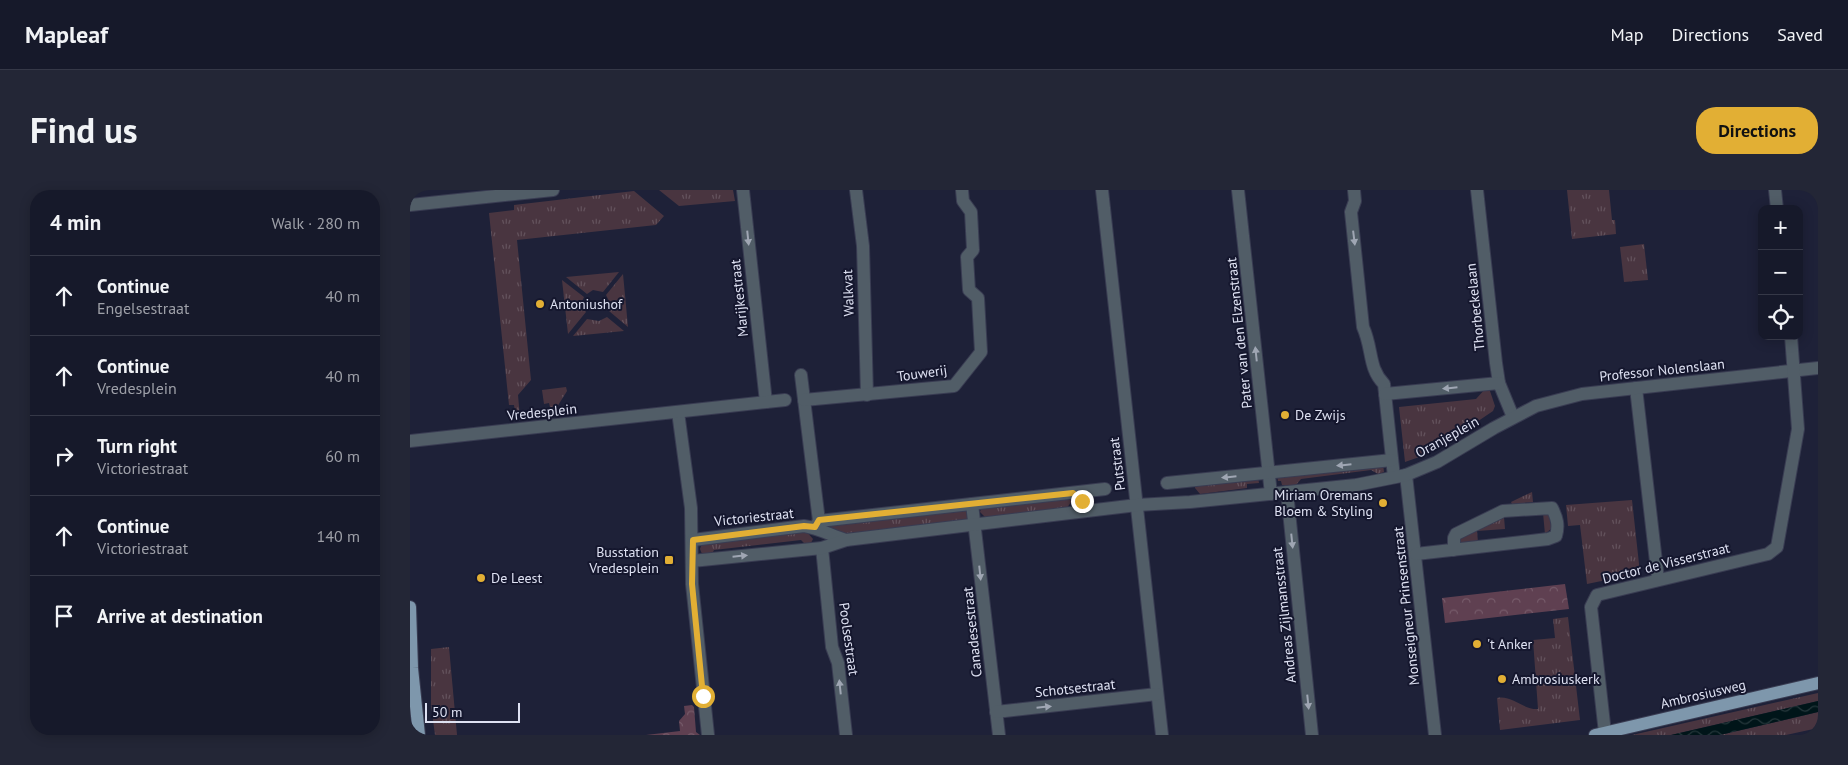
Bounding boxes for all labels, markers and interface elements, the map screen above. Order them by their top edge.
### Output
text: Mapleaf [25,19,108,50]
text: Map [1611,23,1643,46]
text: Directions [1671,23,1749,46]
text: Saved [1777,23,1823,46]
text: Find us [30,107,138,153]
button: Directions [1696,107,1818,154]
map controls [1758,205,1803,340]
button: + [1758,205,1803,250]
text: 4 min [50,209,101,236]
text: Walk · 280 m [271,213,360,233]
one-way arrow [1350,230,1358,246]
one-way arrow [744,231,752,247]
button: − [1758,250,1803,295]
street label: Pater van den Elzenstraat [1222,256,1256,409]
street label: Marijkestraat [726,258,752,338]
street label: Thorbeckelaan [1461,262,1489,352]
street label: Walkvat [838,269,858,317]
text: Continue [97,274,169,298]
icon: ahead [50,282,78,310]
text: 40 m [325,286,360,306]
place label: Antoniushof [550,295,623,313]
button: locate [1758,295,1803,340]
text: Engelsestraat [97,298,189,318]
marker: Antoniushof [534,298,546,310]
one-way arrow [1252,346,1260,362]
text: Continue [97,354,169,378]
street label: Professor Nolenslaan [1598,354,1726,386]
street label: Touwerij [896,361,948,385]
icon: ahead [50,362,78,390]
text: 40 m [325,366,360,386]
text: Vredesplein [97,378,177,398]
one-way arrow [1442,384,1458,392]
street label: Vredesplein [505,399,578,425]
place label: De Zwijs [1295,406,1346,424]
marker: De Zwijs [1279,409,1291,421]
street label: Oranjeplein [1412,412,1482,462]
text: Turn right [97,434,177,458]
street label: Putstraat [1105,436,1129,492]
icon: right [50,442,78,470]
text: 60 m [325,446,360,466]
text: Victoriestraat [97,458,188,478]
one-way arrow [1336,461,1352,469]
one-way arrow [1220,473,1236,481]
place label: Miriam Oremans Bloem & Styling [1274,486,1373,520]
route end [1071,490,1094,513]
marker: Miriam Oremans Bloem & Styling [1377,497,1389,509]
street label: Victoriestraat [712,504,795,530]
text: Continue [97,514,169,538]
icon: ahead [50,522,78,550]
street label: Monseigneur Prinsenstraat [1389,525,1423,686]
text: 140 m [317,526,360,546]
one-way arrow [1288,533,1296,549]
text: Victoriestraat [97,538,188,558]
street label: Doctor de Visserstraat [1600,538,1732,588]
place label: Busstation Vredesplein [588,543,659,577]
street label: Andreas Zijlmansstraat [1268,546,1300,684]
one-way arrow [733,552,749,560]
marker: Busstation Vredesplein [663,554,675,566]
one-way arrow [977,566,985,582]
place label: De Leest [491,569,542,587]
marker: De Leest [475,572,487,584]
street label: Canadesestraat [958,586,986,678]
street label: Poolsestraat [835,601,863,677]
icon: arrive [50,602,78,630]
text: Arrive at destination [97,604,263,628]
place label: 't Anker [1487,635,1533,653]
marker: 't Anker [1471,638,1483,650]
place label: Ambrosiuskerk [1512,670,1600,688]
marker: Ambrosiuskerk [1496,673,1508,685]
street label: Schotsestraat [1034,675,1116,701]
street label: Ambrosiusweg [1659,675,1747,713]
one-way arrow [836,678,844,694]
route start [692,685,715,708]
one-way arrow [1304,695,1312,711]
scale bar [425,700,520,723]
text: 50 m [432,703,462,721]
one-way arrow [1037,703,1053,711]

